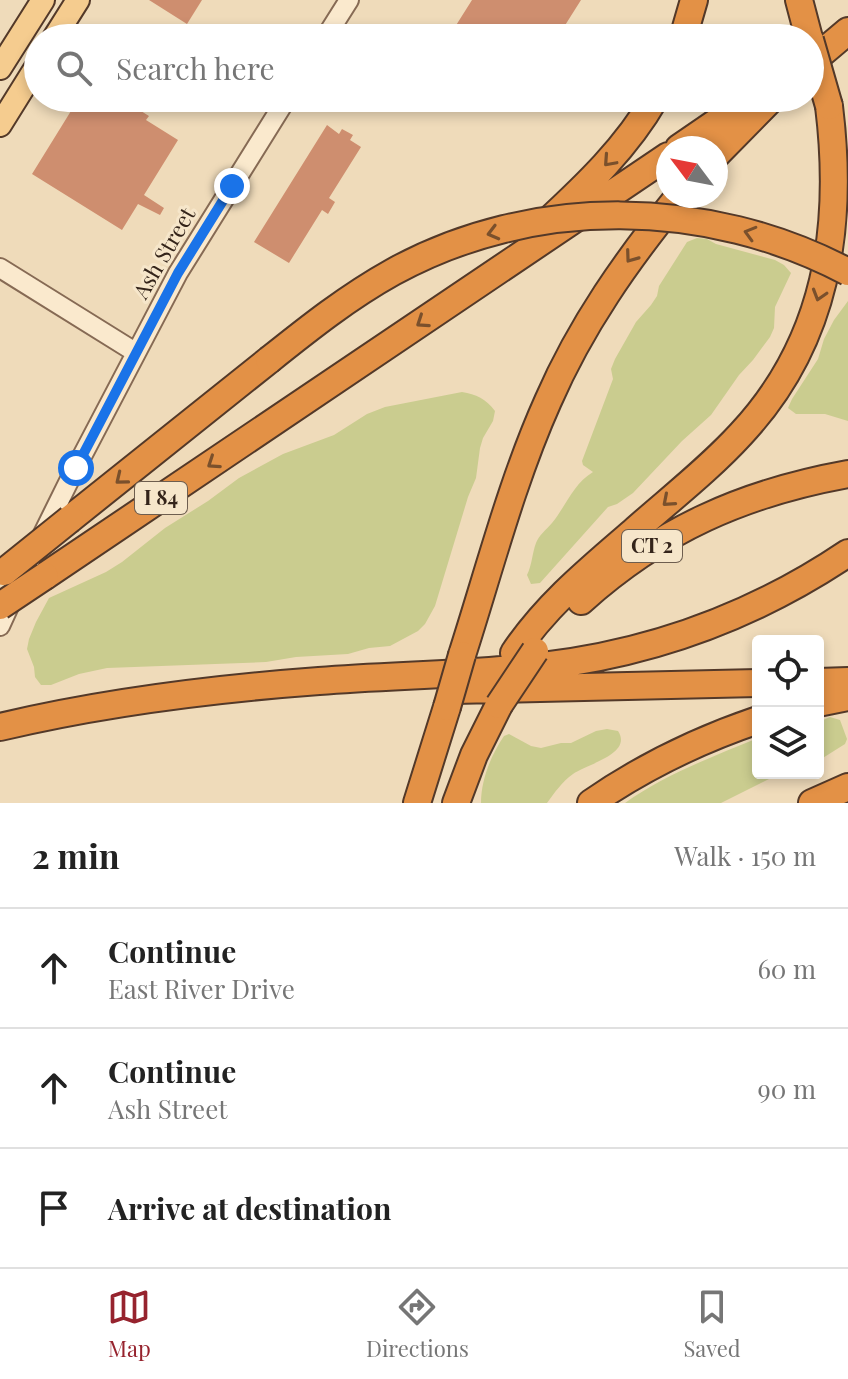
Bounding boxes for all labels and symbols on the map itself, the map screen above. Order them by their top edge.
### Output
north arrow [656,136,728,208]
one-way arrow [605,151,619,166]
route end [214,168,250,204]
street label: Ash Street [124,200,202,305]
one-way arrow [486,223,500,240]
one-way arrow [743,226,757,242]
one-way arrow [626,248,640,263]
one-way arrow [812,287,828,301]
one-way arrow [416,312,431,327]
route start [58,450,94,486]
one-way arrow [208,453,222,468]
one-way arrow [115,469,130,483]
road number: I 84 [135,482,187,514]
one-way arrow [663,491,678,505]
road number: CT 2 [622,530,682,562]

